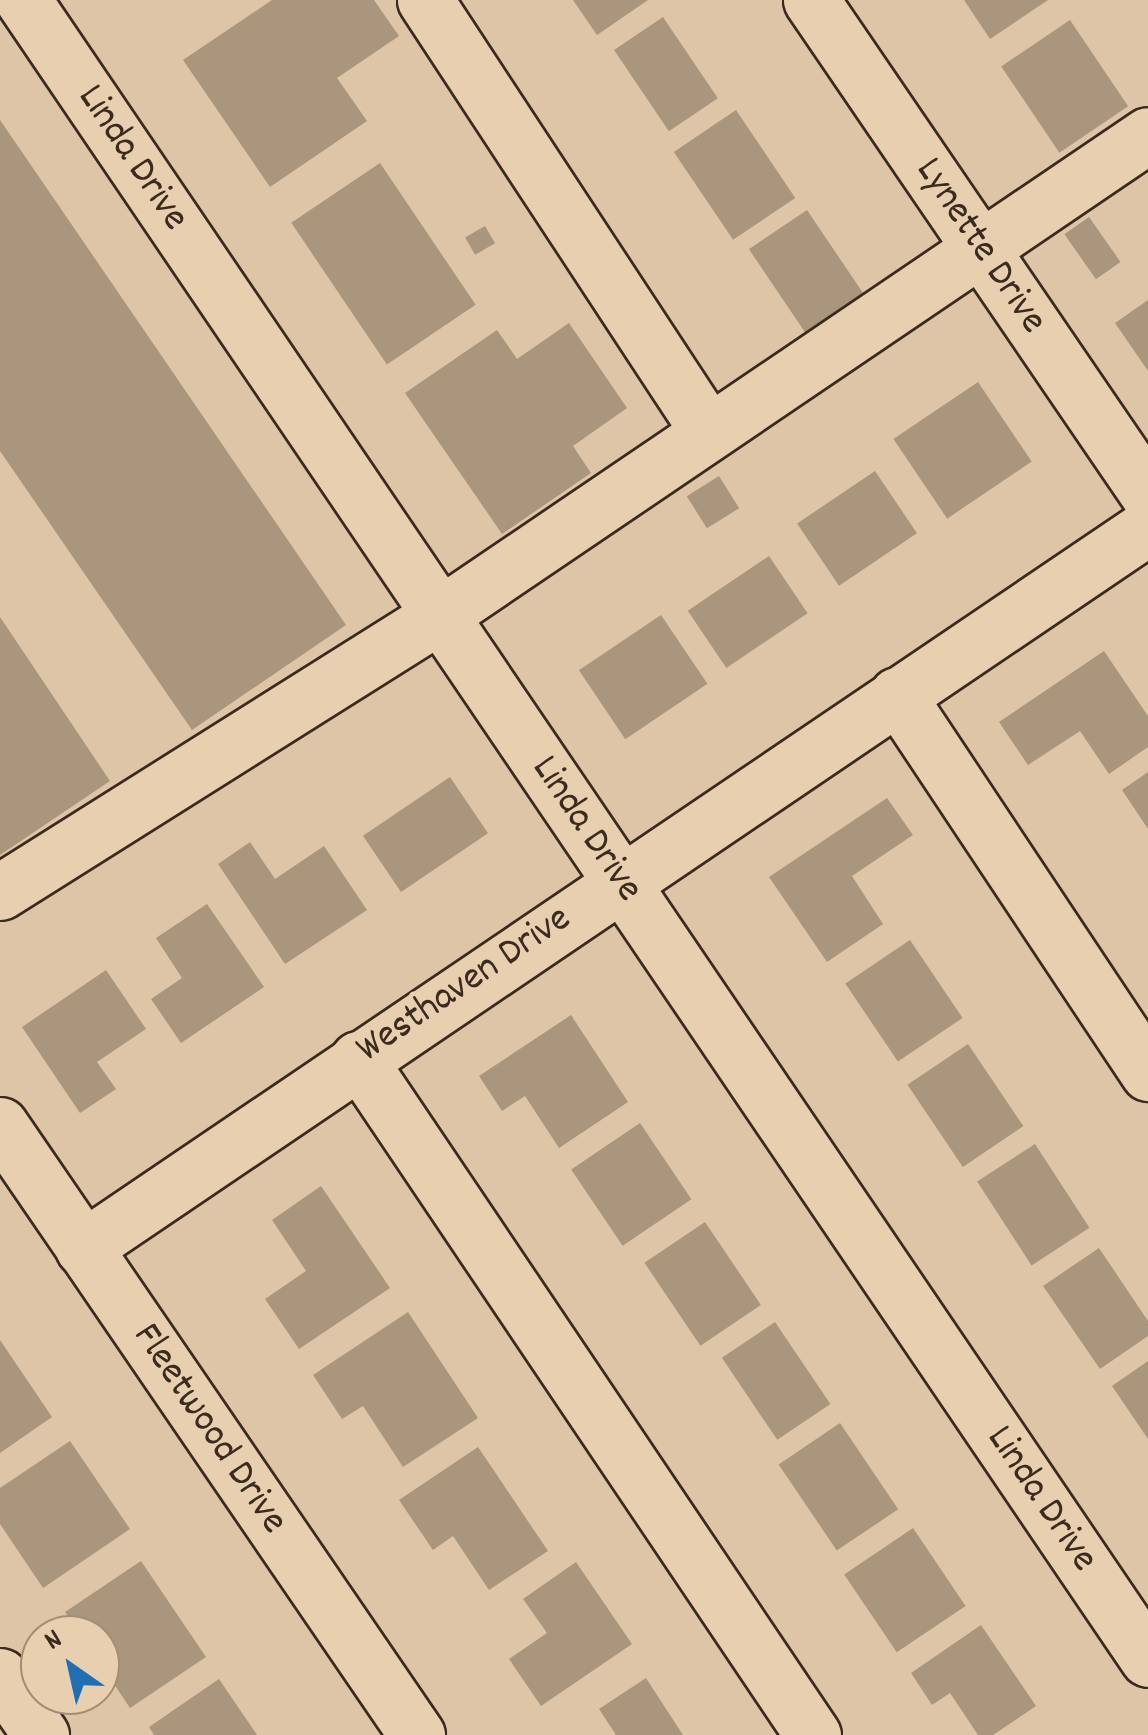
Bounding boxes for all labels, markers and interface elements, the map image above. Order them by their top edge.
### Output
street label: Linda Drive [65,77,197,241]
street label: Lynette Drive [903,150,1055,344]
street label: Linda Drive [519,748,651,912]
street label: Westhaven Drive [349,897,581,1075]
street label: Fleetwood Drive [120,1316,296,1544]
street label: Linda Drive [974,1418,1106,1582]
north arrow [20,1615,120,1715]
text: N [37,1621,71,1662]

